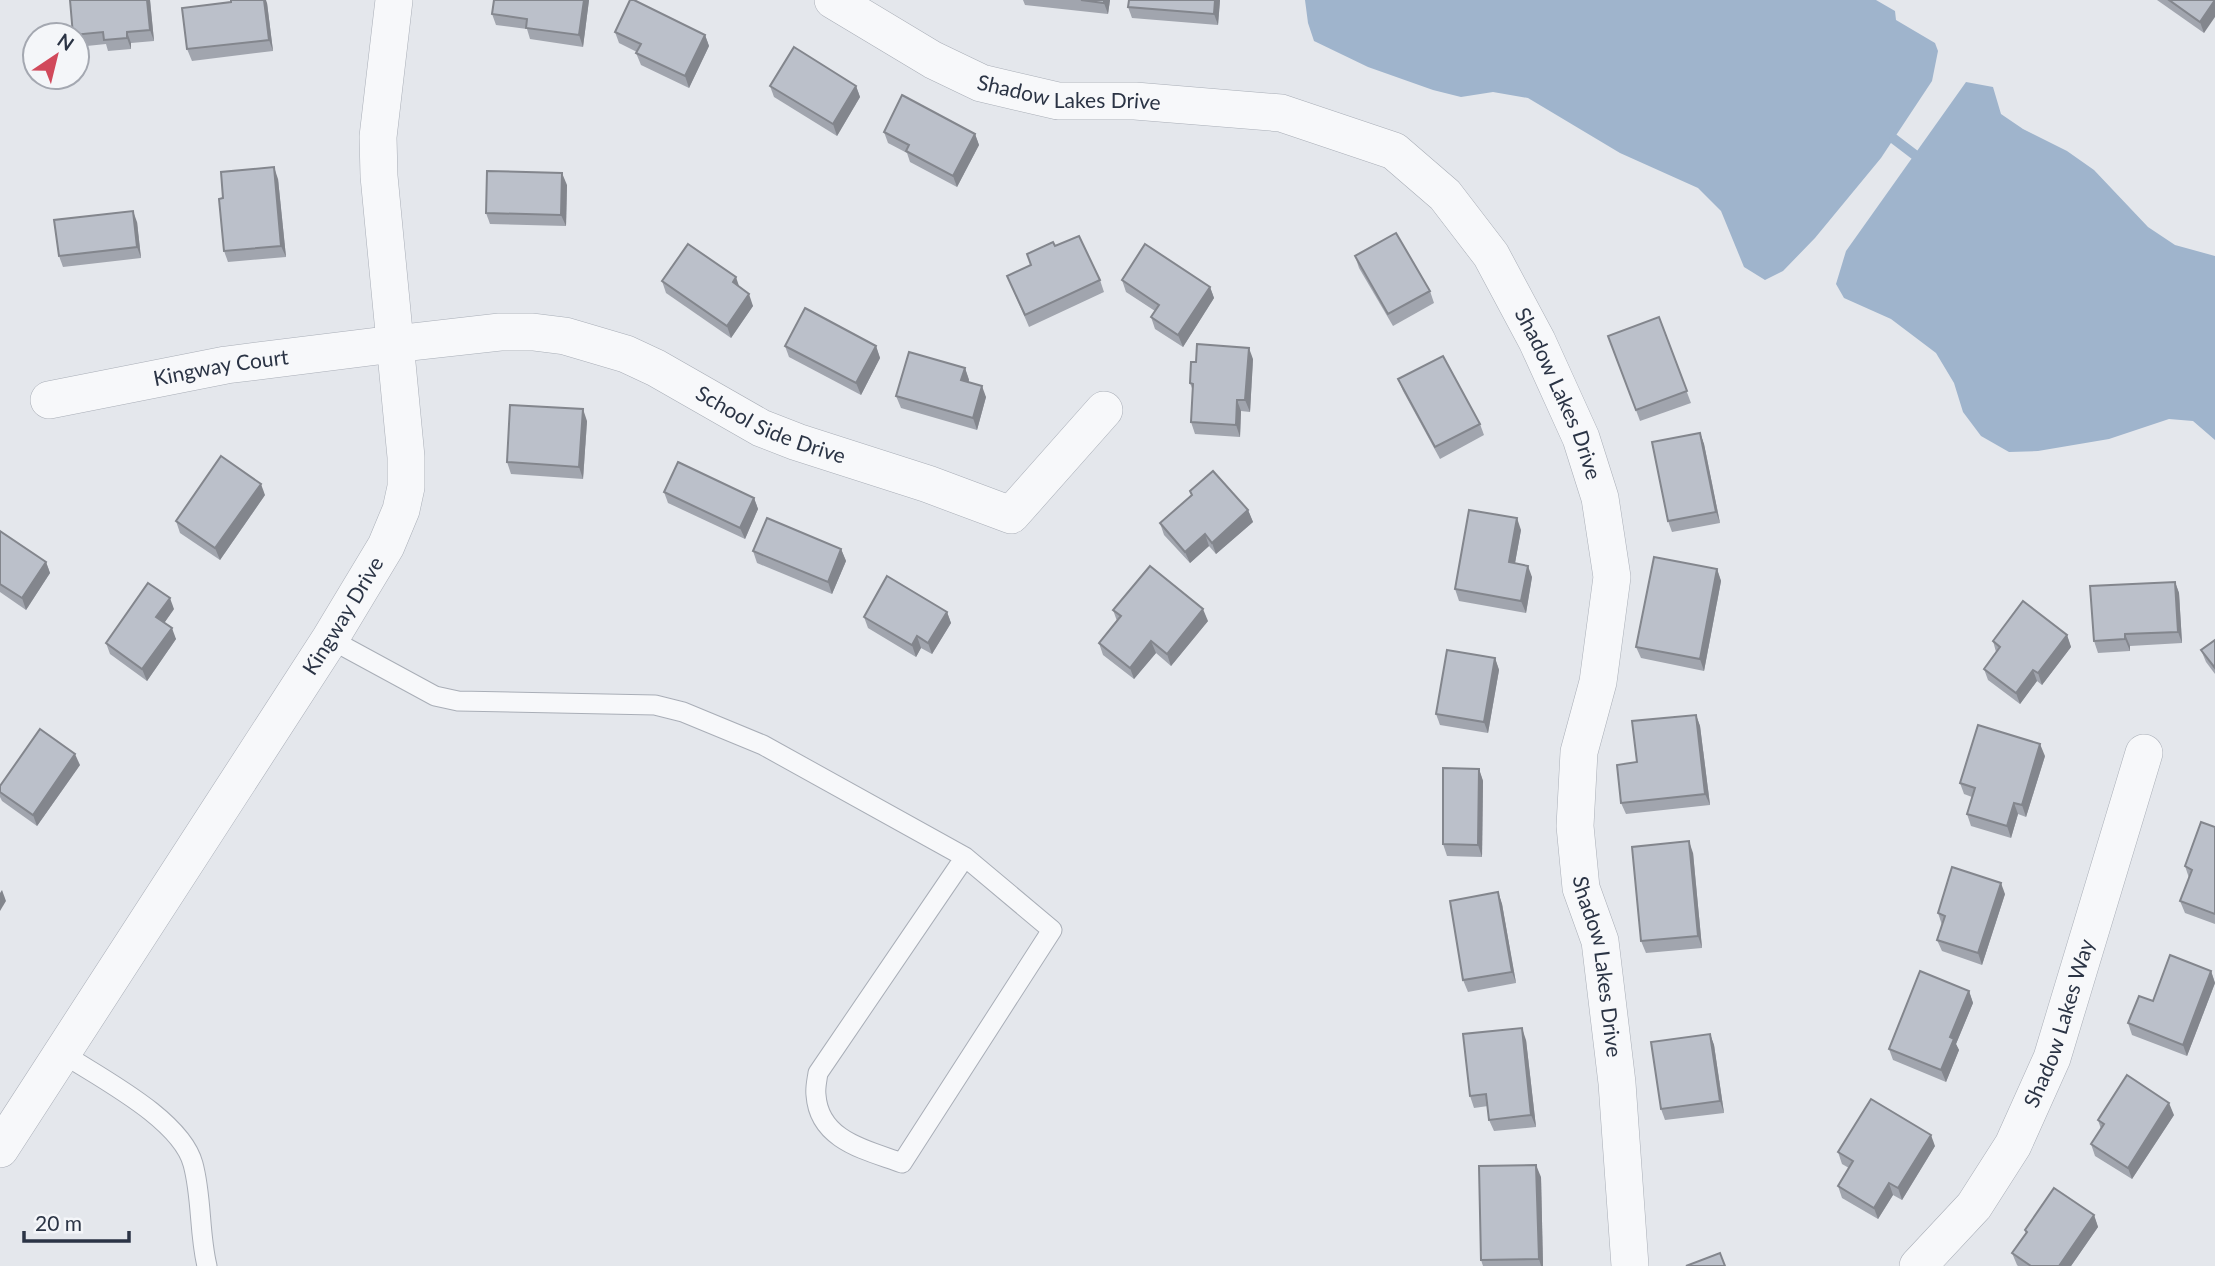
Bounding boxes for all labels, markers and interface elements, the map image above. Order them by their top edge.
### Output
north arrow [21,21,91,91]
text: N [53,28,79,55]
street label: Shadow Lakes Drive [975,69,1162,114]
street label: Shadow Lakes Drive [1510,303,1607,482]
street label: Kingway Court [151,343,290,390]
street label: School Side Drive [692,379,849,468]
street label: Kingway Drive [296,552,388,679]
street label: Shadow Lakes Drive [1569,875,1628,1059]
street label: Shadow Lakes Way [2018,936,2098,1111]
scale bar [24,1200,130,1244]
text: 20 m [35,1210,82,1235]

